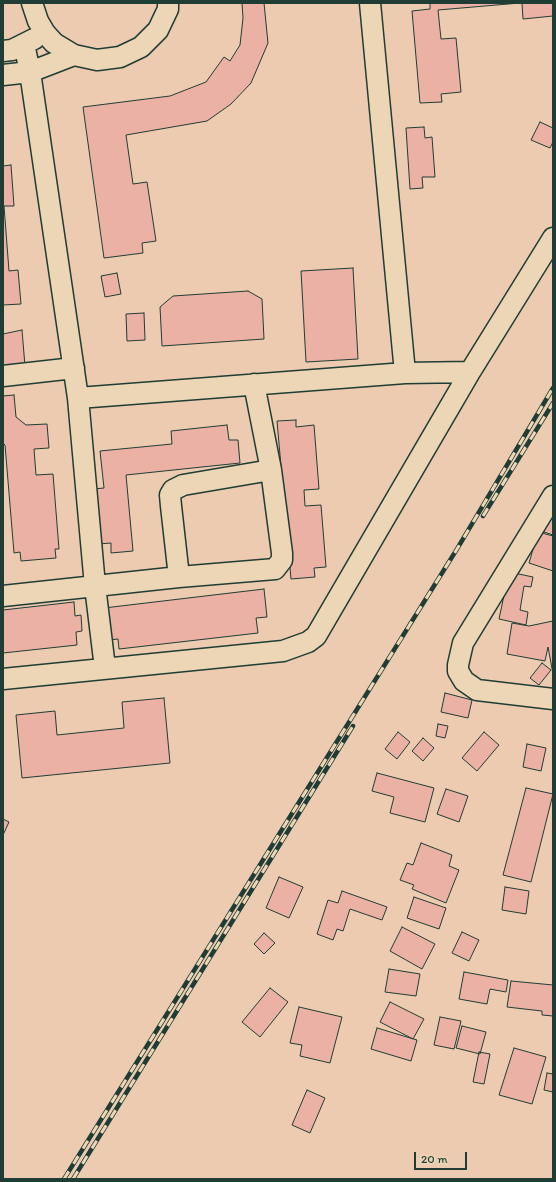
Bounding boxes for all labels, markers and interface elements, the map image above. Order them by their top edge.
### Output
scale bar [416,1144,469,1170]
text: 20 m [421,1152,448,1166]

